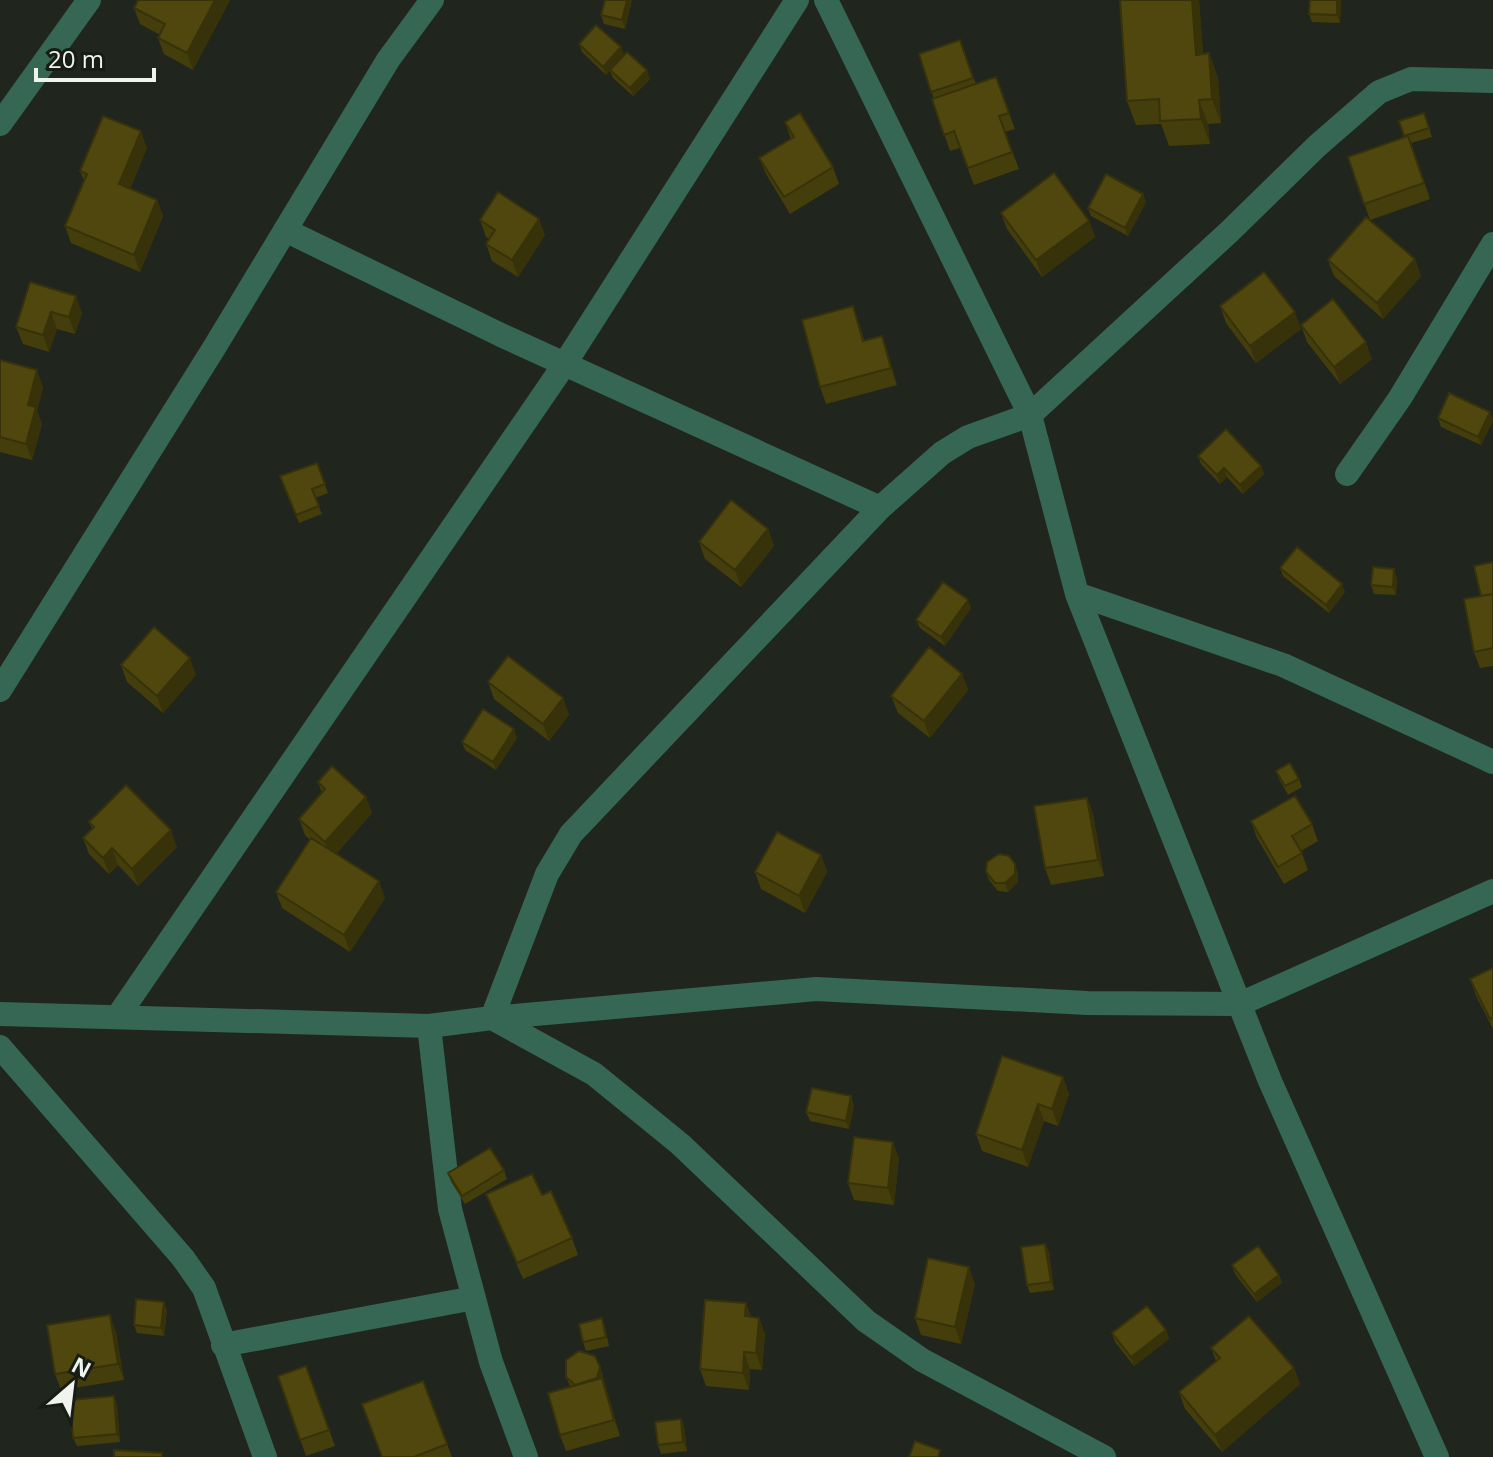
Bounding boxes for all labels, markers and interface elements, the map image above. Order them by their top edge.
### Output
scale bar [36,32,154,82]
text: 20 m [48,42,104,75]
north arrow [32,1345,112,1425]
text: N [67,1349,97,1384]

